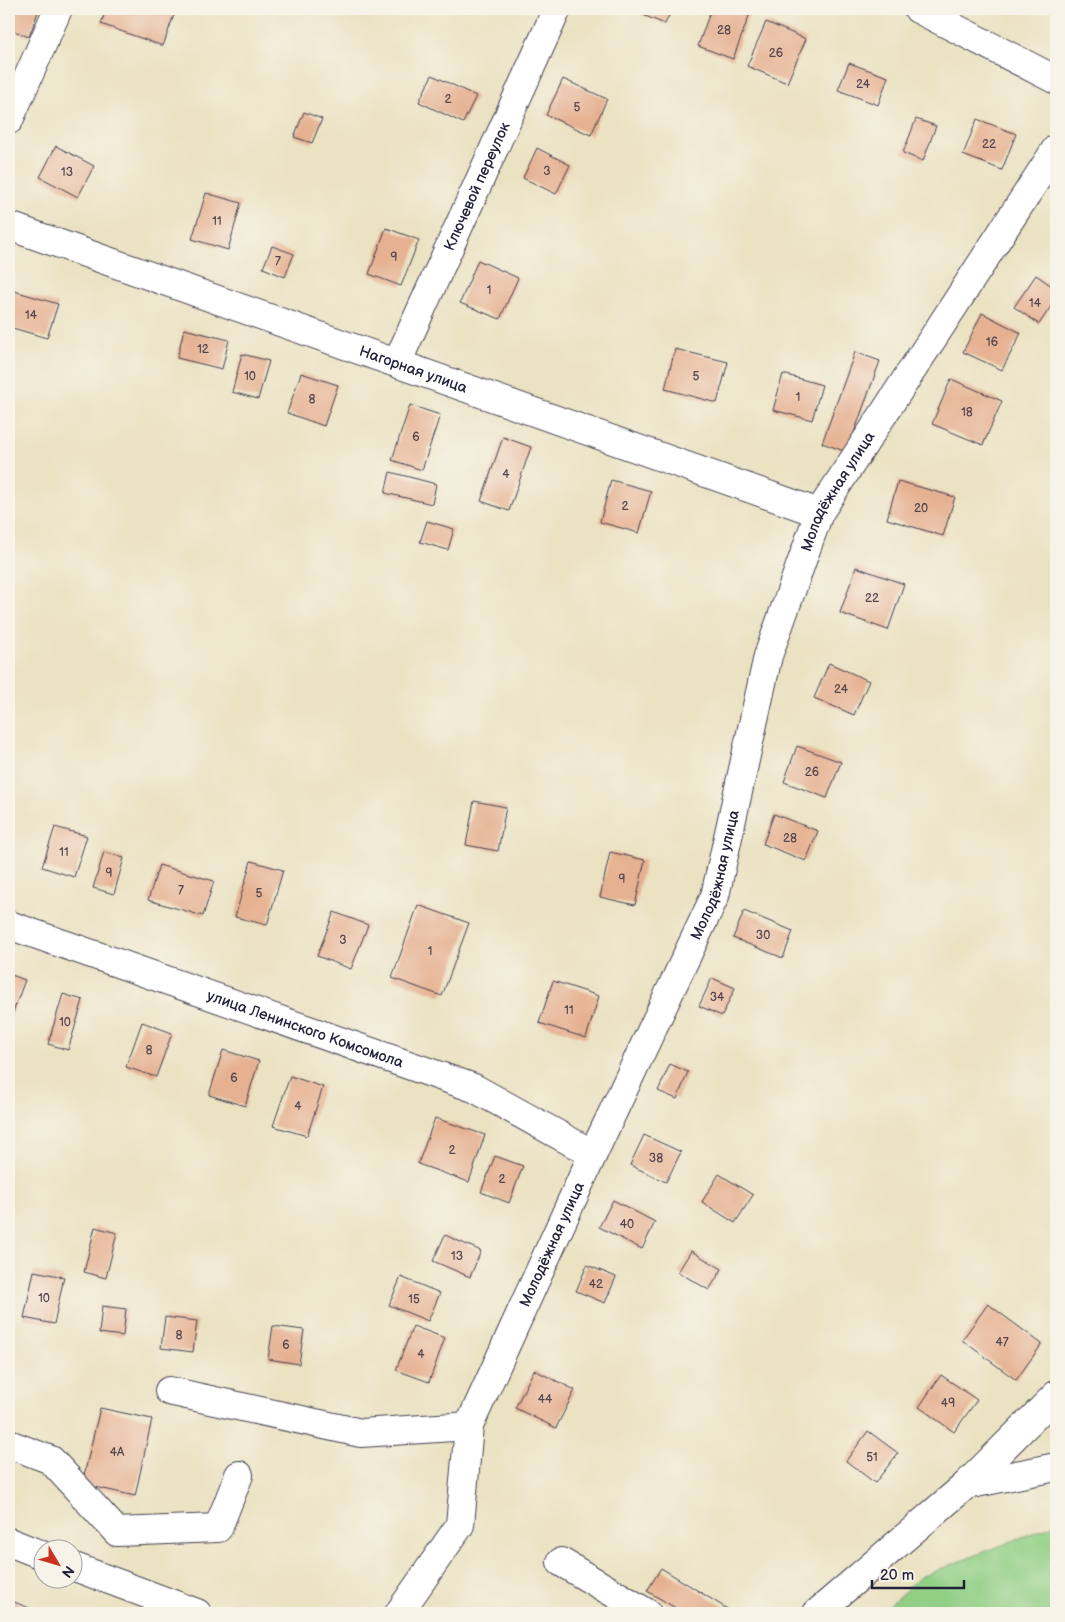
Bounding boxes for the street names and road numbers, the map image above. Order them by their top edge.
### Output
street label: Ключевой переулок [440,119,514,253]
street label: Нагорная улица [357,341,470,397]
street label: Молодёжная улица [797,428,879,554]
street label: Молодёжная улица [686,808,743,943]
street label: улица Ленинского Комсомола [205,986,406,1072]
street label: Молодёжная улица [515,1179,589,1310]

